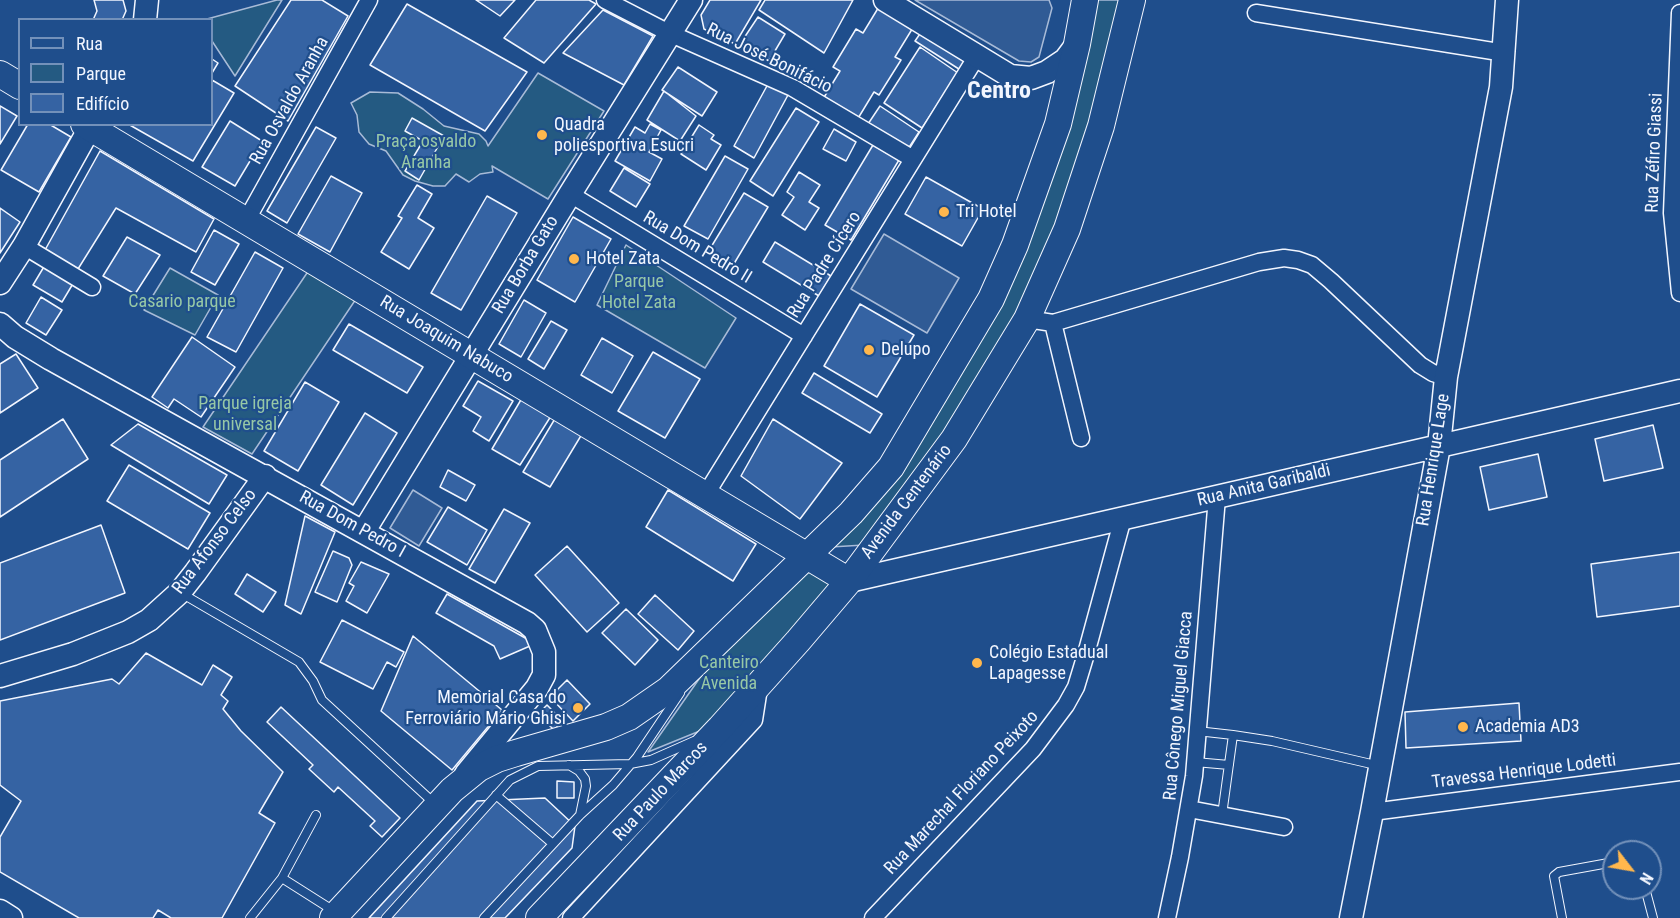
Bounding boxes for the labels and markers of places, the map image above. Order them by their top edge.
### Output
place label: Quadra poliesportiva Esucri [554,114,694,156]
marker: Quadra poliesportiva Esucri [535,128,549,142]
place label: Tri Hotel [956,201,1017,223]
marker: Tri Hotel [937,205,951,219]
place label: Hotel Zata [586,248,660,270]
marker: Hotel Zata [567,252,581,266]
place label: Delupo [881,339,930,361]
marker: Delupo [862,343,876,357]
place label: Colégio Estadual Lapagesse [989,642,1108,684]
marker: Colégio Estadual Lapagesse [970,656,984,670]
place label: Memorial Casa do Ferroviário Mário Ghisi [405,687,566,730]
marker: Memorial Casa do Ferroviário Mário Ghisi [571,701,585,715]
place label: Academia AD3 [1475,716,1580,738]
marker: Academia AD3 [1456,720,1470,734]

